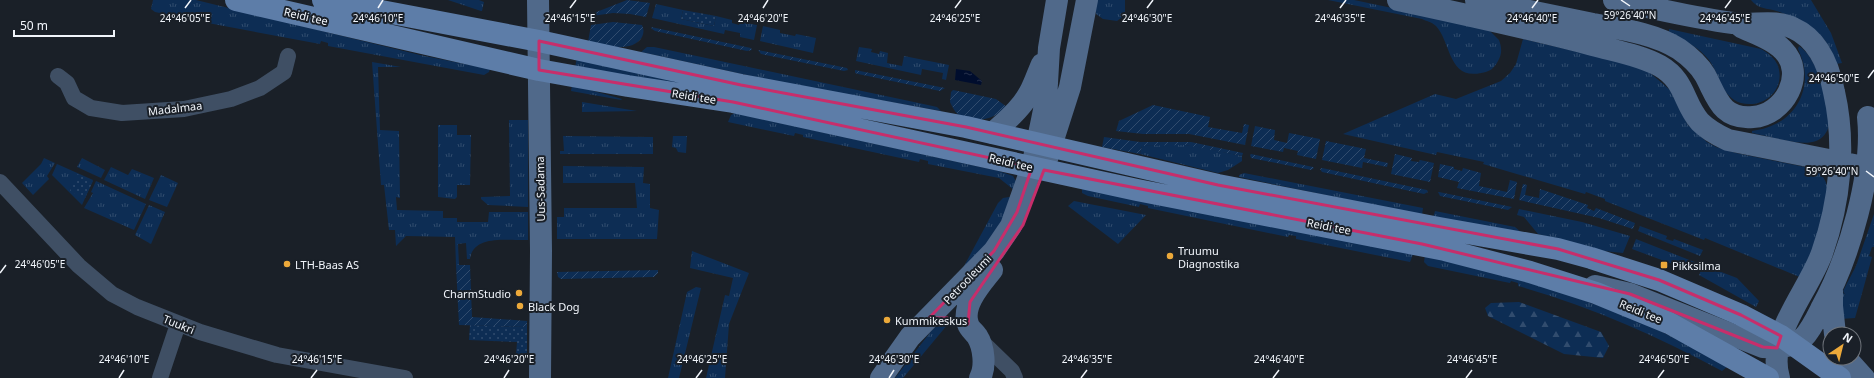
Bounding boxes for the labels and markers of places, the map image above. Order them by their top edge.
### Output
place label: Truumu Diagnostika [1178,243,1239,271]
marker: Truumu Diagnostika [1165,251,1175,261]
place label: LTH-Baas AS [295,257,359,272]
place label: Pikksilma [1672,258,1721,273]
marker: LTH-Baas AS [282,259,292,269]
marker: Pikksilma [1659,260,1669,270]
place label: CharmStudio [443,286,511,301]
marker: CharmStudio [514,288,524,298]
place label: Black Dog [528,299,580,314]
marker: Black Dog [515,301,525,311]
place label: Kummikeskus [895,313,967,328]
marker: Kummikeskus [882,315,892,325]

